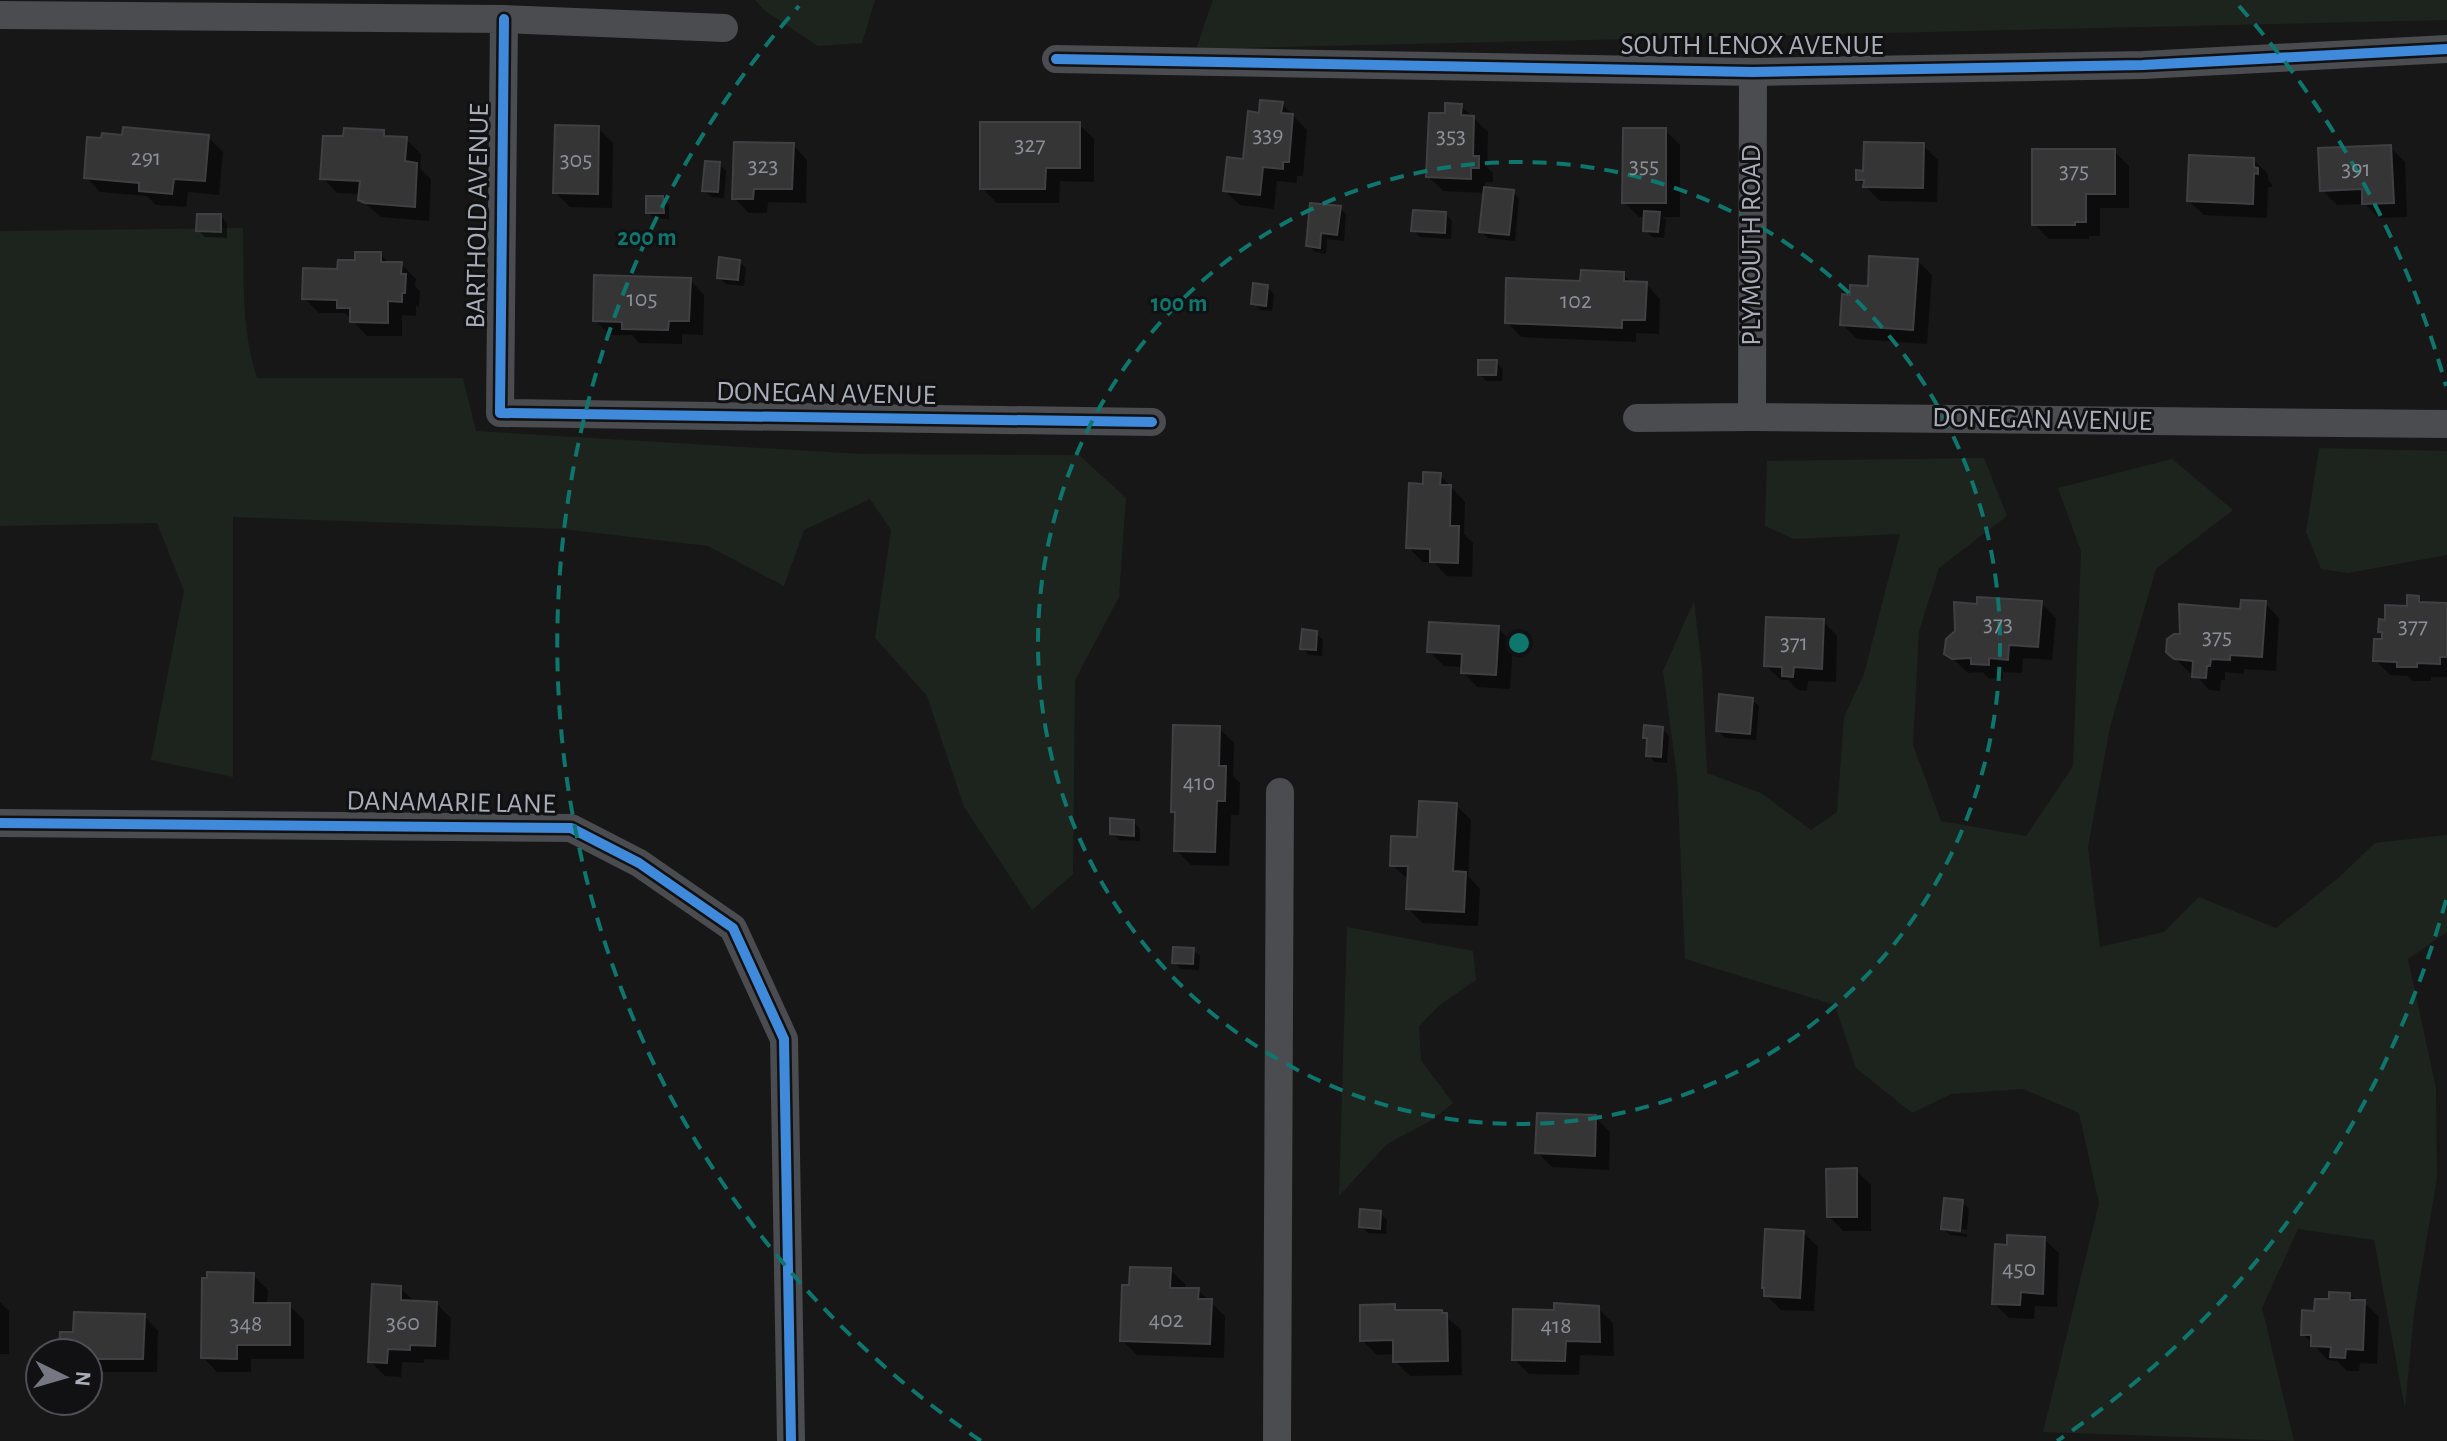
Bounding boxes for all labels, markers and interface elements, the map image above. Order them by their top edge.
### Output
street label: SOUTH LENOX AVENUE [1620,32,1884,60]
street label: BARTHOLD AVENUE [462,103,494,329]
house number: 339 [1252,123,1284,147]
house number: 353 [1436,124,1466,148]
house number: 327 [1015,133,1045,157]
street label: PLYMOUTH ROAD [1738,144,1766,346]
house number: 291 [131,146,161,170]
house number: 305 [560,148,592,172]
house number: 323 [748,154,778,178]
house number: 355 [1629,154,1659,178]
house number: 391 [2341,157,2371,181]
house number: 375 [2059,159,2089,183]
text: 200 m [617,226,677,250]
house number: 105 [627,287,657,311]
house number: 102 [1560,289,1592,313]
text: 100 m [1151,292,1207,316]
street label: DONEGAN AVENUE [716,378,936,410]
street label: DONEGAN AVENUE [1932,404,2152,436]
house number: 373 [1983,612,2013,636]
house number: 377 [2398,614,2428,638]
house number: 375 [2202,625,2232,649]
centre of rings [1505,629,1533,657]
house number: 371 [1780,631,1808,655]
house number: 410 [1183,771,1215,795]
street label: DANAMARIE LANE [346,787,556,819]
house number: 450 [2002,1257,2036,1281]
house number: 402 [1148,1308,1184,1332]
house number: 360 [386,1311,420,1335]
house number: 348 [230,1312,262,1336]
house number: 418 [1540,1314,1572,1338]
north arrow [24,1337,104,1417]
text: N [71,1370,95,1387]

